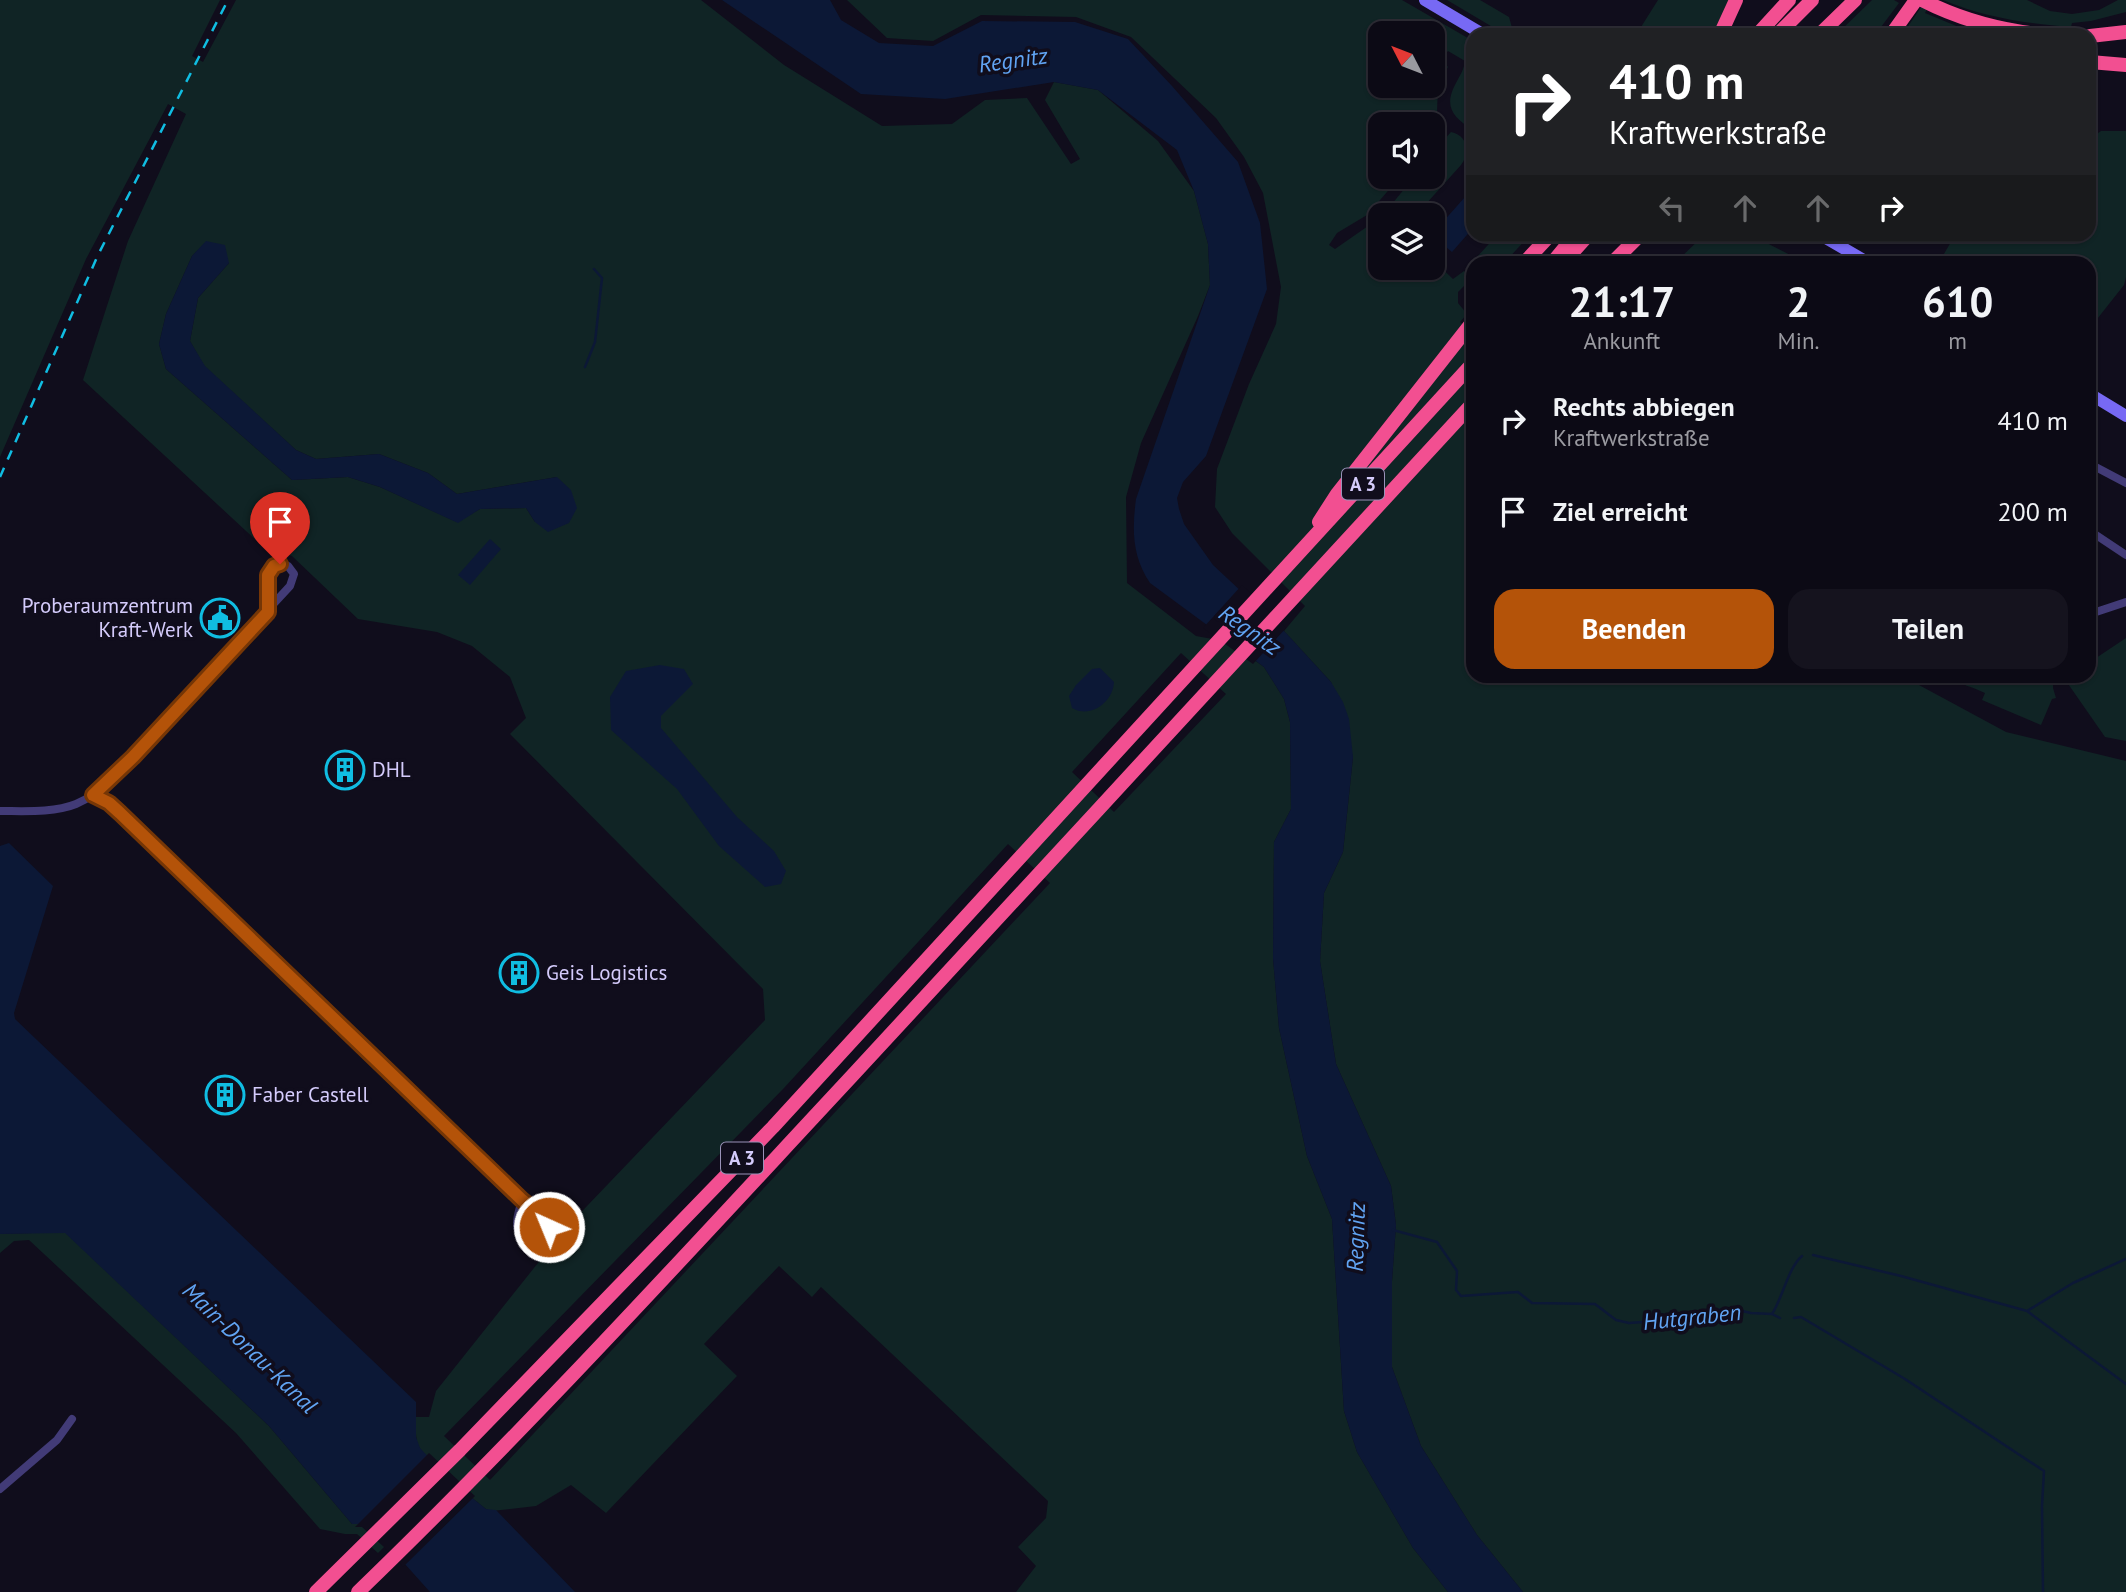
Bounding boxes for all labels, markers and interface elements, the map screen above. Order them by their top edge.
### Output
north arrow [1368,21,1446,98]
map controls [1368,21,1445,280]
water label: Regnitz [977,40,1050,79]
text: 410 m [1609,49,1744,113]
icon: right [1494,56,1585,147]
text: Kraftwerkstraße [1609,111,1827,153]
button: sound [1368,112,1445,189]
icon: left [1653,189,1691,227]
icon: ahead [1726,189,1764,227]
icon: ahead [1799,189,1837,227]
icon: right [1872,189,1910,227]
button: layers [1368,203,1445,280]
text: 21:17 [1569,274,1675,329]
text: 2 [1787,274,1810,329]
text: 610 [1922,274,1993,329]
text: Ankunft [1583,326,1660,355]
text: Min. [1778,326,1819,355]
text: m [1948,326,1967,355]
text: Rechts abbiegen [1553,390,1735,423]
icon: right [1494,402,1532,440]
text: 410 m [1997,404,2068,437]
text: Kraftwerkstraße [1553,423,1710,452]
road number: A 3 [1342,468,1384,499]
pin [250,492,310,564]
icon: arrive [1494,493,1532,531]
text: Ziel erreicht [1553,495,1688,528]
text: 200 m [1997,495,2068,528]
icon: arrive [261,503,299,541]
button: Beenden [1494,589,1774,669]
button: Teilen [1788,589,2068,669]
place label: Proberaumzentrum Kraft-Werk [22,592,193,643]
public building icon: Proberaumzentrum Kraft-Werk [199,597,241,639]
water label: Regnitz [1214,598,1288,662]
building icon: DHL [324,749,366,791]
place label: DHL [372,756,411,783]
building icon: Geis Logistics [498,952,540,994]
place label: Geis Logistics [546,959,667,986]
building icon: Faber Castell [204,1074,246,1116]
place label: Faber Castell [252,1081,369,1108]
road number: A 3 [721,1142,763,1174]
position arrow [512,1190,586,1264]
water label: Regnitz [1340,1201,1371,1272]
water label: Main-Donau-Kanal [177,1276,324,1419]
water label: Hutgraben [1641,1297,1743,1336]

